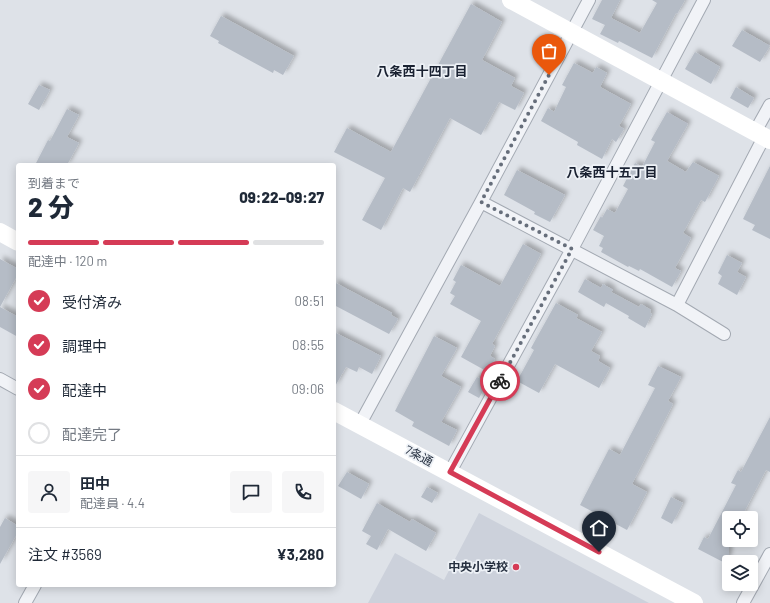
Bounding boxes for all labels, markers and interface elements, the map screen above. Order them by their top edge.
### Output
pin [532,34,566,75]
icon: bag [538,40,560,62]
district label: 八条西十四丁目 [376,63,468,79]
district label: 八条西十五丁目 [566,164,658,180]
text: 到着まで [28,175,80,191]
text: 09:22–09:27 [239,188,324,206]
text: 2 分 [28,191,74,222]
text: 配達中 · 120 m [28,253,107,269]
icon: check [28,290,50,312]
text: 受付済み [62,293,122,311]
text: 08:51 [295,293,324,309]
icon: check [28,334,50,356]
text: 調理中 [62,337,107,355]
text: 08:55 [292,337,324,353]
courier [480,361,520,401]
icon: bike [489,370,511,392]
icon: check [28,378,50,400]
text: 配達中 [62,381,107,399]
text: 09:06 [291,381,324,397]
text: 配達完了 [62,425,122,443]
street label: 7条通 [403,442,436,468]
button: person [28,471,70,513]
button: chat [230,471,272,513]
button: phone [282,471,324,513]
text: 田中 [80,474,110,492]
text: 配達員 · 4.4 [80,495,145,511]
pin [582,511,616,552]
map controls [722,511,758,591]
button: locate [722,511,758,547]
icon: home [588,517,610,539]
text: 注文 #3569 [28,545,102,563]
text: ¥3,280 [277,545,324,563]
button: layers [722,555,758,591]
place label: 中央小学校 [448,559,508,573]
marker: 中央小学校 [511,562,521,572]

